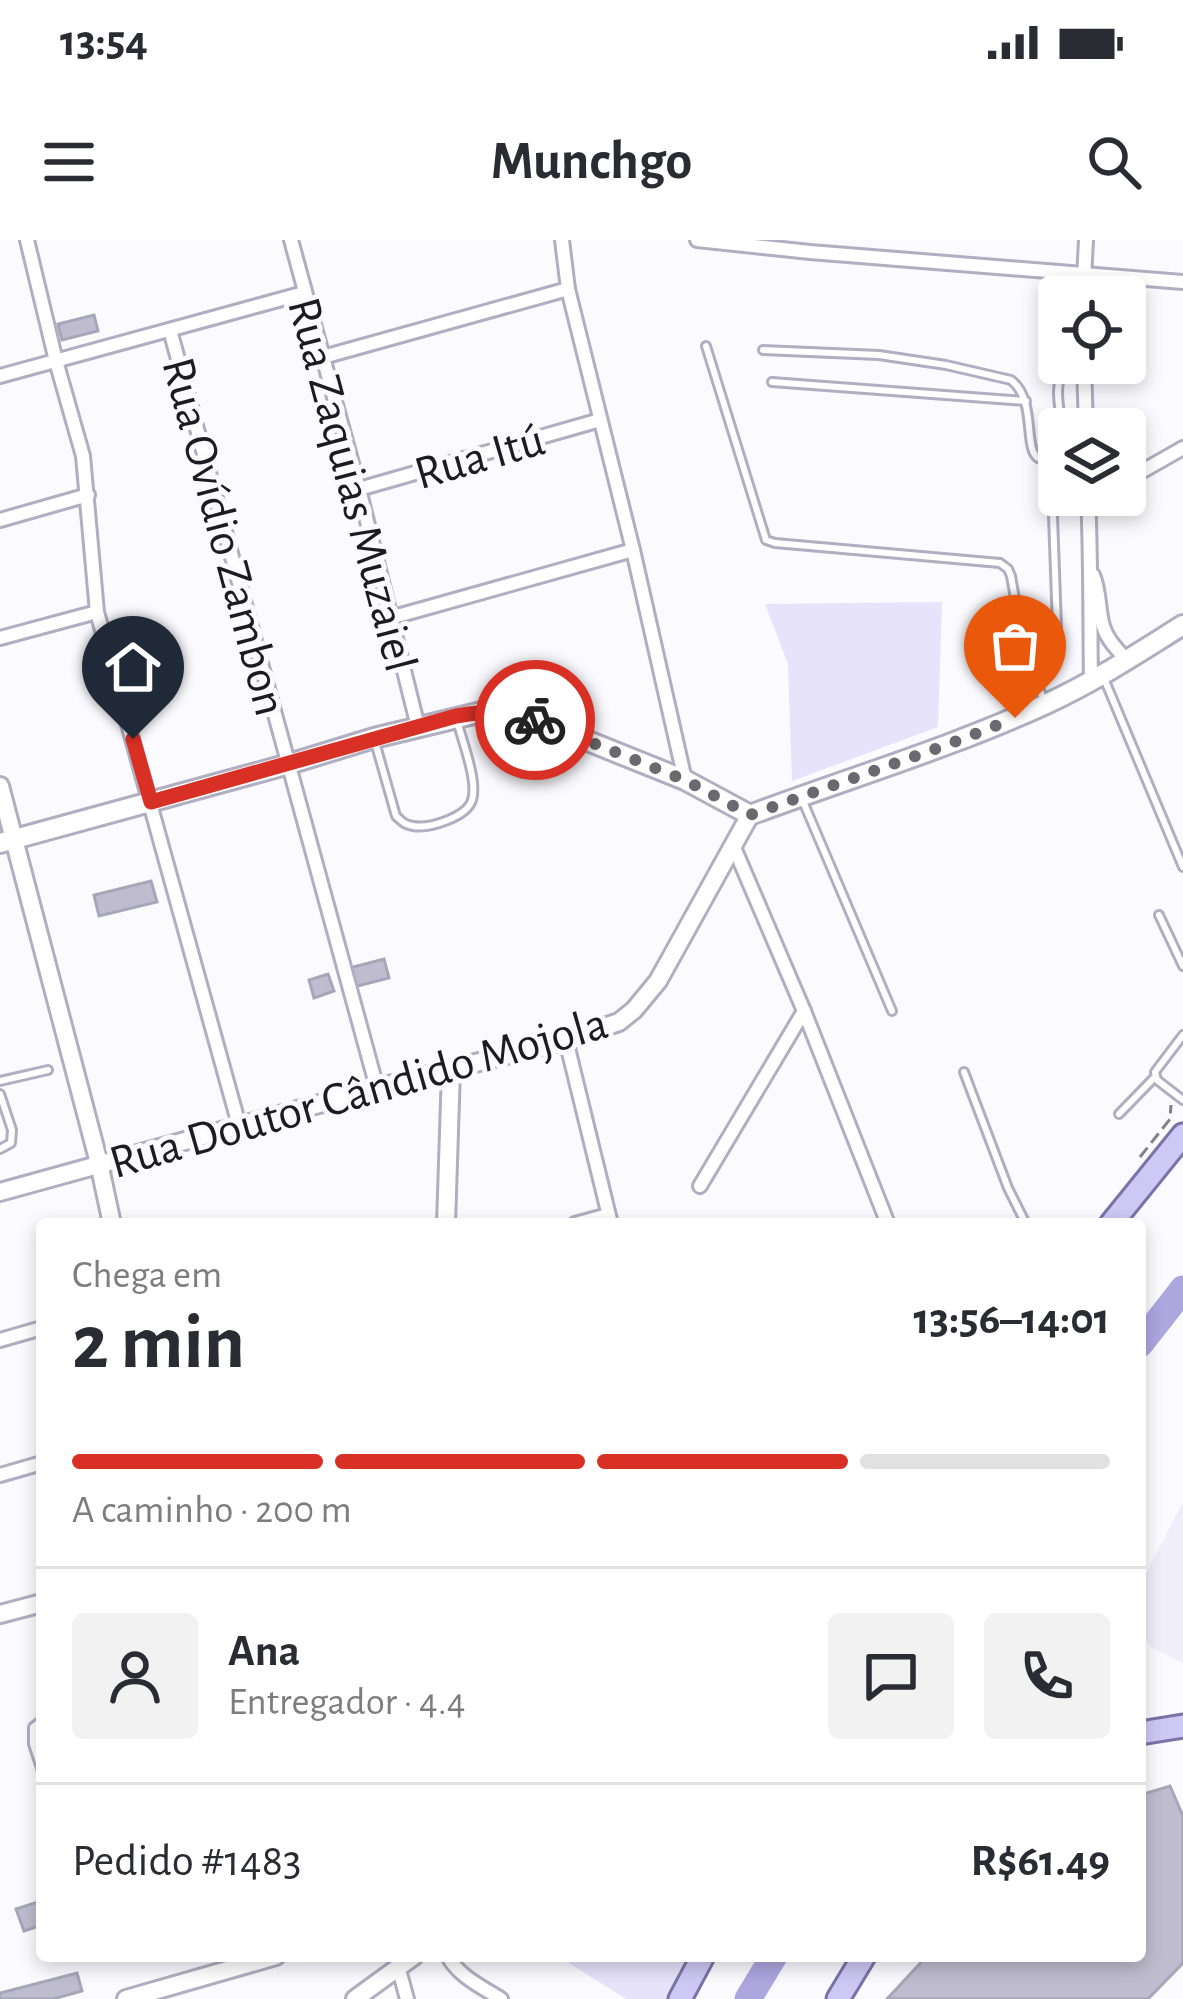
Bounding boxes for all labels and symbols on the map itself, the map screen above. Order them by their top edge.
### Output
street label: Rua Zaquias Muzaiel [278,293,424,677]
street label: Rua Ovídio Zambon [152,353,294,721]
street label: Rua Itú [410,417,550,499]
pin [964,595,1066,718]
pin [82,616,184,739]
courier [475,660,595,780]
street label: Rua Doutor Cândido Mojola [104,1000,613,1188]

